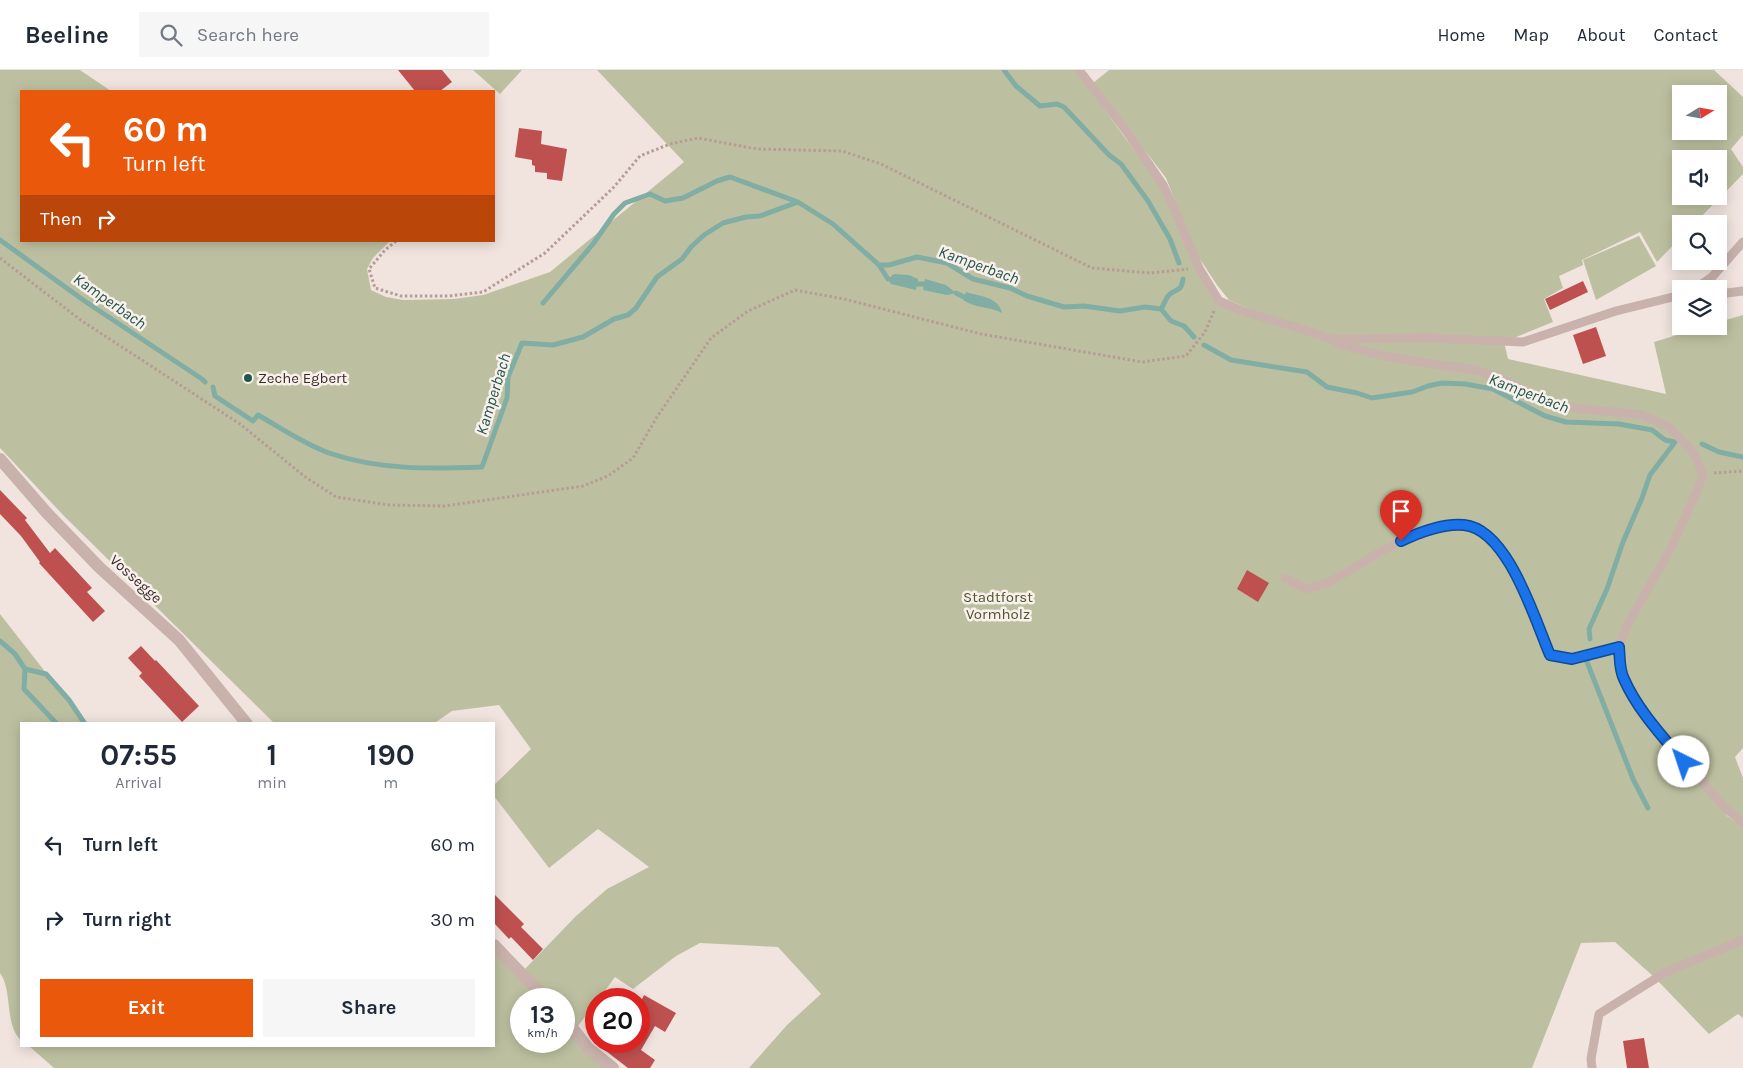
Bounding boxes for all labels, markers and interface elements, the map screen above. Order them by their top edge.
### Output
search box [139,12,489,57]
text: Beeline [25,21,109,49]
icon: search [157,21,185,49]
text: Search here [197,24,299,46]
text: Home [1437,24,1485,46]
text: Map [1513,24,1549,46]
text: About [1577,24,1626,46]
text: Contact [1654,24,1718,46]
north arrow [1672,85,1728,140]
map controls [1672,85,1727,335]
text: 60 m [123,109,208,150]
icon: left [40,110,105,175]
button: sound [1672,150,1727,205]
text: Turn left [123,151,206,177]
icon: right [92,205,120,233]
text: Then [40,208,82,230]
button: search [1672,215,1727,270]
water label: Kamperbach [936,242,1022,288]
water label: Kamperbach [70,269,150,333]
button: layers [1672,280,1727,335]
water label: Kamperbach [472,351,514,437]
place label: Zeche Egbert [258,369,348,387]
water label: Kamperbach [1486,369,1572,417]
marker: Zeche Egbert [242,372,254,384]
pin [1380,490,1422,541]
icon: arrive [1387,497,1415,525]
street label: Vossegge [106,551,166,607]
park label: Stadtforst Vormholz [963,588,1033,623]
position arrow [1657,735,1709,787]
text: 07:55 [100,737,177,773]
text: 1 [267,737,277,773]
text: 190 [367,737,415,773]
text: Arrival [115,773,162,792]
text: min [257,773,287,792]
text: m [383,773,398,792]
icon: left [40,831,68,859]
text: Turn left [83,834,158,856]
text: 60 m [431,834,475,856]
icon: right [40,906,68,934]
text: Turn right [83,909,172,931]
text: 30 m [430,909,475,931]
button: Exit [40,979,253,1037]
button: Share [263,979,475,1037]
speed limit sign: 20 [585,988,650,1053]
text: 13 [530,1000,555,1029]
text: km/h [527,1026,558,1040]

